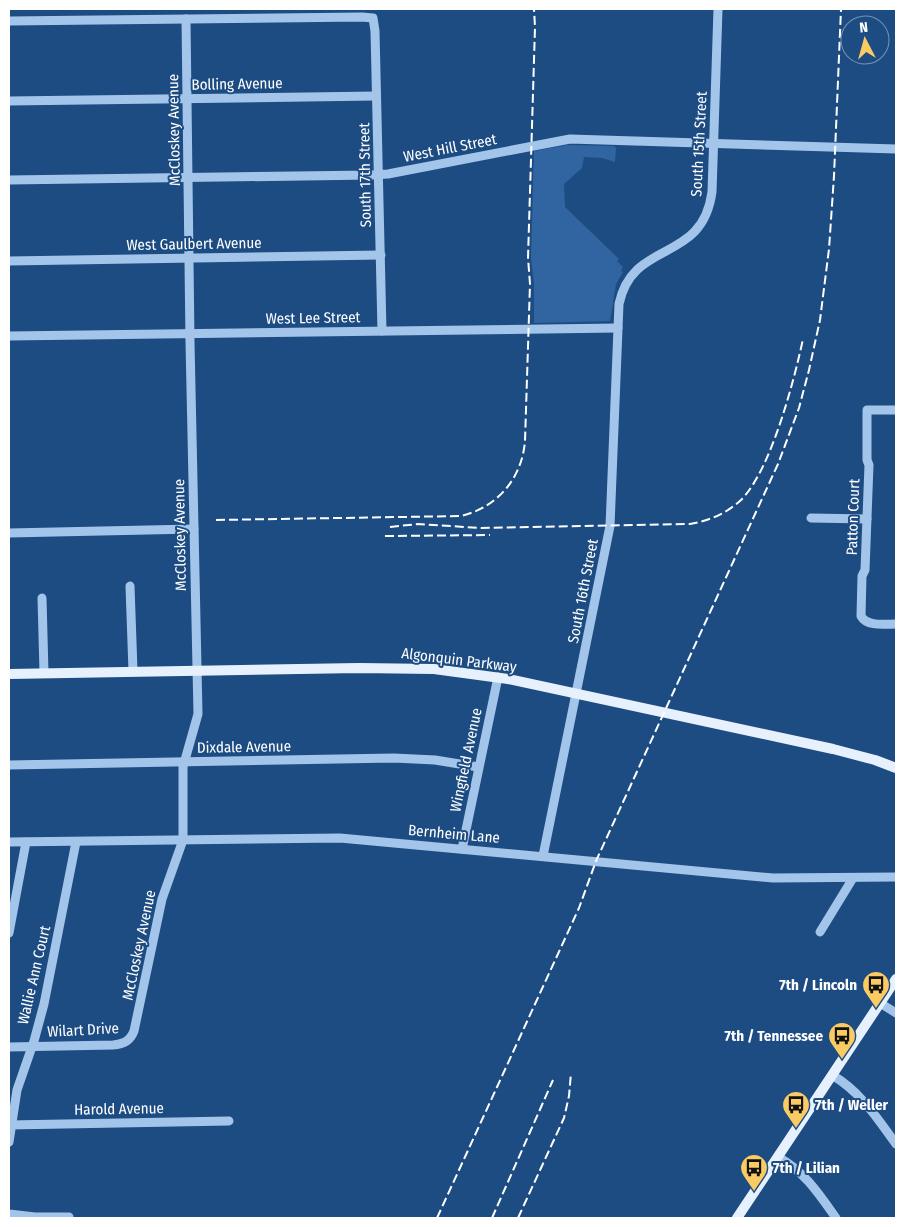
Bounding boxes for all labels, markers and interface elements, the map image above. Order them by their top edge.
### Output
north arrow [840,15,890,65]
text: N [859,19,869,36]
street label: McCloskey Avenue [164,74,184,186]
street label: Bolling Avenue [191,74,283,94]
street label: South 15th Street [687,91,711,197]
street label: South 17th Street [355,122,375,227]
street label: West Hill Street [402,130,498,166]
street label: West Gaulbert Avenue [126,234,262,254]
street label: West Lee Street [265,308,361,328]
street label: Patton Court [843,478,863,556]
street label: McCloskey Avenue [170,479,190,591]
street label: South 16th Street [564,537,602,645]
street label: Algonquin Parkway [401,644,518,676]
street label: Wingfield Avenue [446,706,486,814]
street label: Dixdale Avenue [197,737,291,757]
street label: Bernheim Lane [407,821,501,847]
street label: McCloskey Avenue [119,888,159,1002]
street label: Wallie Ann Court [14,924,54,1026]
bus stop icon: 7th / Lincoln [861,970,891,1009]
place label: 7th / Lincoln [779,976,857,994]
street label: Wilart Drive [47,1019,119,1041]
bus stop icon: 7th / Tennessee [827,1021,857,1060]
place label: 7th / Tennessee [725,1027,823,1045]
bus stop icon: 7th / Weller [781,1090,811,1129]
place label: 7th / Weller [815,1096,889,1114]
street label: Harold Avenue [74,1099,164,1119]
bus stop icon: 7th / Lilian [739,1153,769,1192]
place label: 7th / Lilian [773,1159,840,1177]

